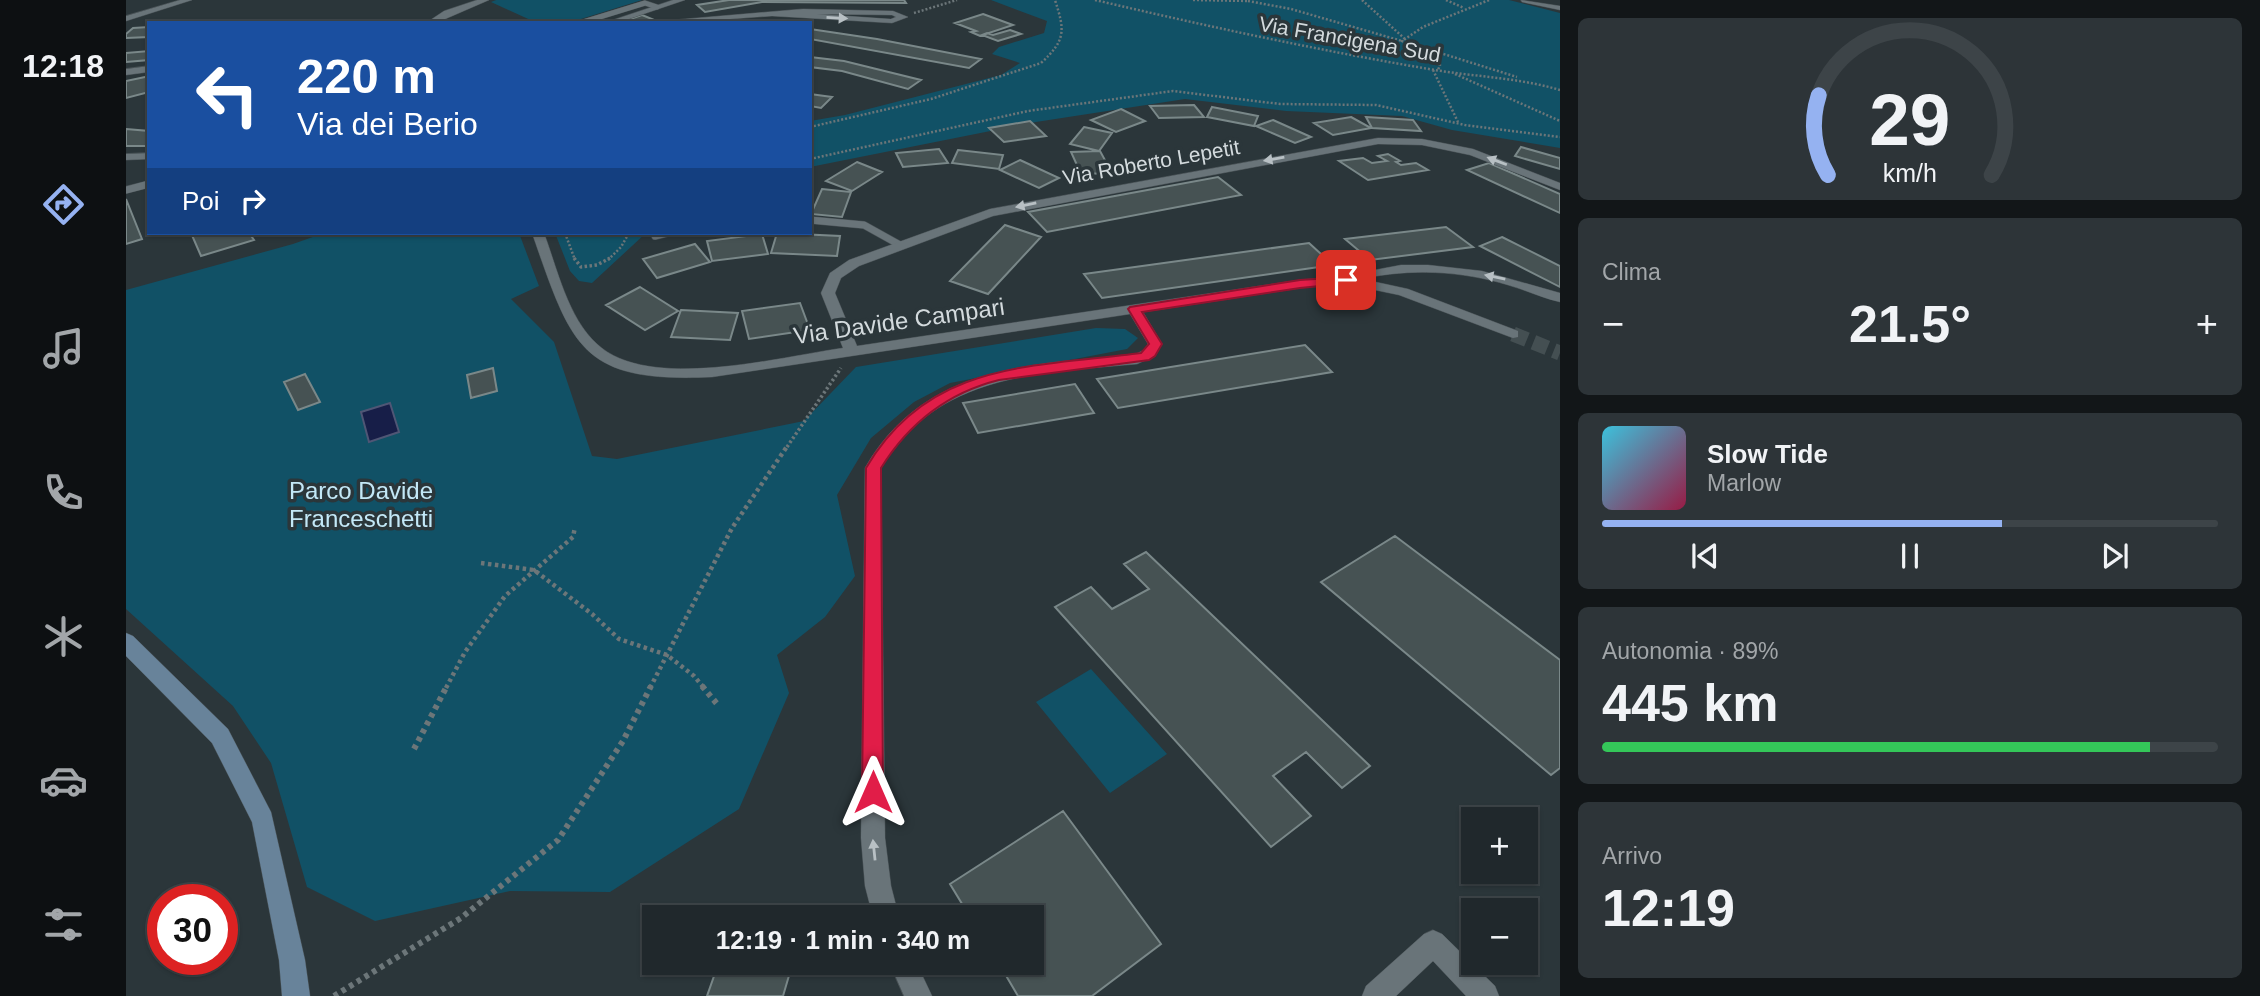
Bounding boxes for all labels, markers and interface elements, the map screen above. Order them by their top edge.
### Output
street label: Via Francigena Sud [1257,12,1443,66]
one-way arrow [826,13,848,24]
text: 12:18 [22,48,104,84]
icon: left [182,49,273,140]
text: 220 m [297,49,436,103]
text: 29 [1870,79,1950,160]
text: Via dei Berio [297,106,478,142]
street label: Via Roberto Lepetit [1061,135,1241,189]
one-way arrow [1263,154,1285,165]
one-way arrow [1487,155,1508,166]
text: km/h [1883,159,1937,187]
icon: directions [39,180,88,229]
icon: right [234,182,272,220]
text: Poi [182,186,220,216]
one-way arrow [1015,200,1037,211]
pin [1316,250,1376,310]
text: Clima [1602,259,1661,285]
icon: arrive [1327,261,1365,299]
one-way arrow [1484,271,1506,282]
street label: Via Davide Campari [792,293,1006,349]
text: 21.5° [1849,295,1971,353]
text: − [1602,303,1624,345]
text: + [2196,303,2218,345]
icon: music [39,324,88,373]
text: Slow Tide [1707,439,1828,469]
icon: phone [39,468,88,517]
text: Marlow [1707,470,1781,496]
park label: Parco Davide Franceschetti [289,477,433,532]
icon: previous [1686,537,1724,575]
icon: pause [1891,537,1929,575]
icon: next [2096,537,2134,575]
icon: climate [39,612,88,661]
text: Autonomia · 89% [1602,638,1778,664]
text: 445 km [1602,674,1778,732]
position arrow [836,755,910,829]
icon: car [39,756,88,805]
map controls [1461,807,1538,975]
button: + [1461,807,1538,884]
one-way arrow [869,839,880,861]
text: Arrivo [1602,843,1662,869]
text: 12:19 [1602,879,1735,937]
speed limit sign: 30 [147,884,238,975]
button: − [1461,898,1538,975]
icon: filters [39,900,88,949]
text: 12:19 · 1 min · 340 m [716,925,970,955]

